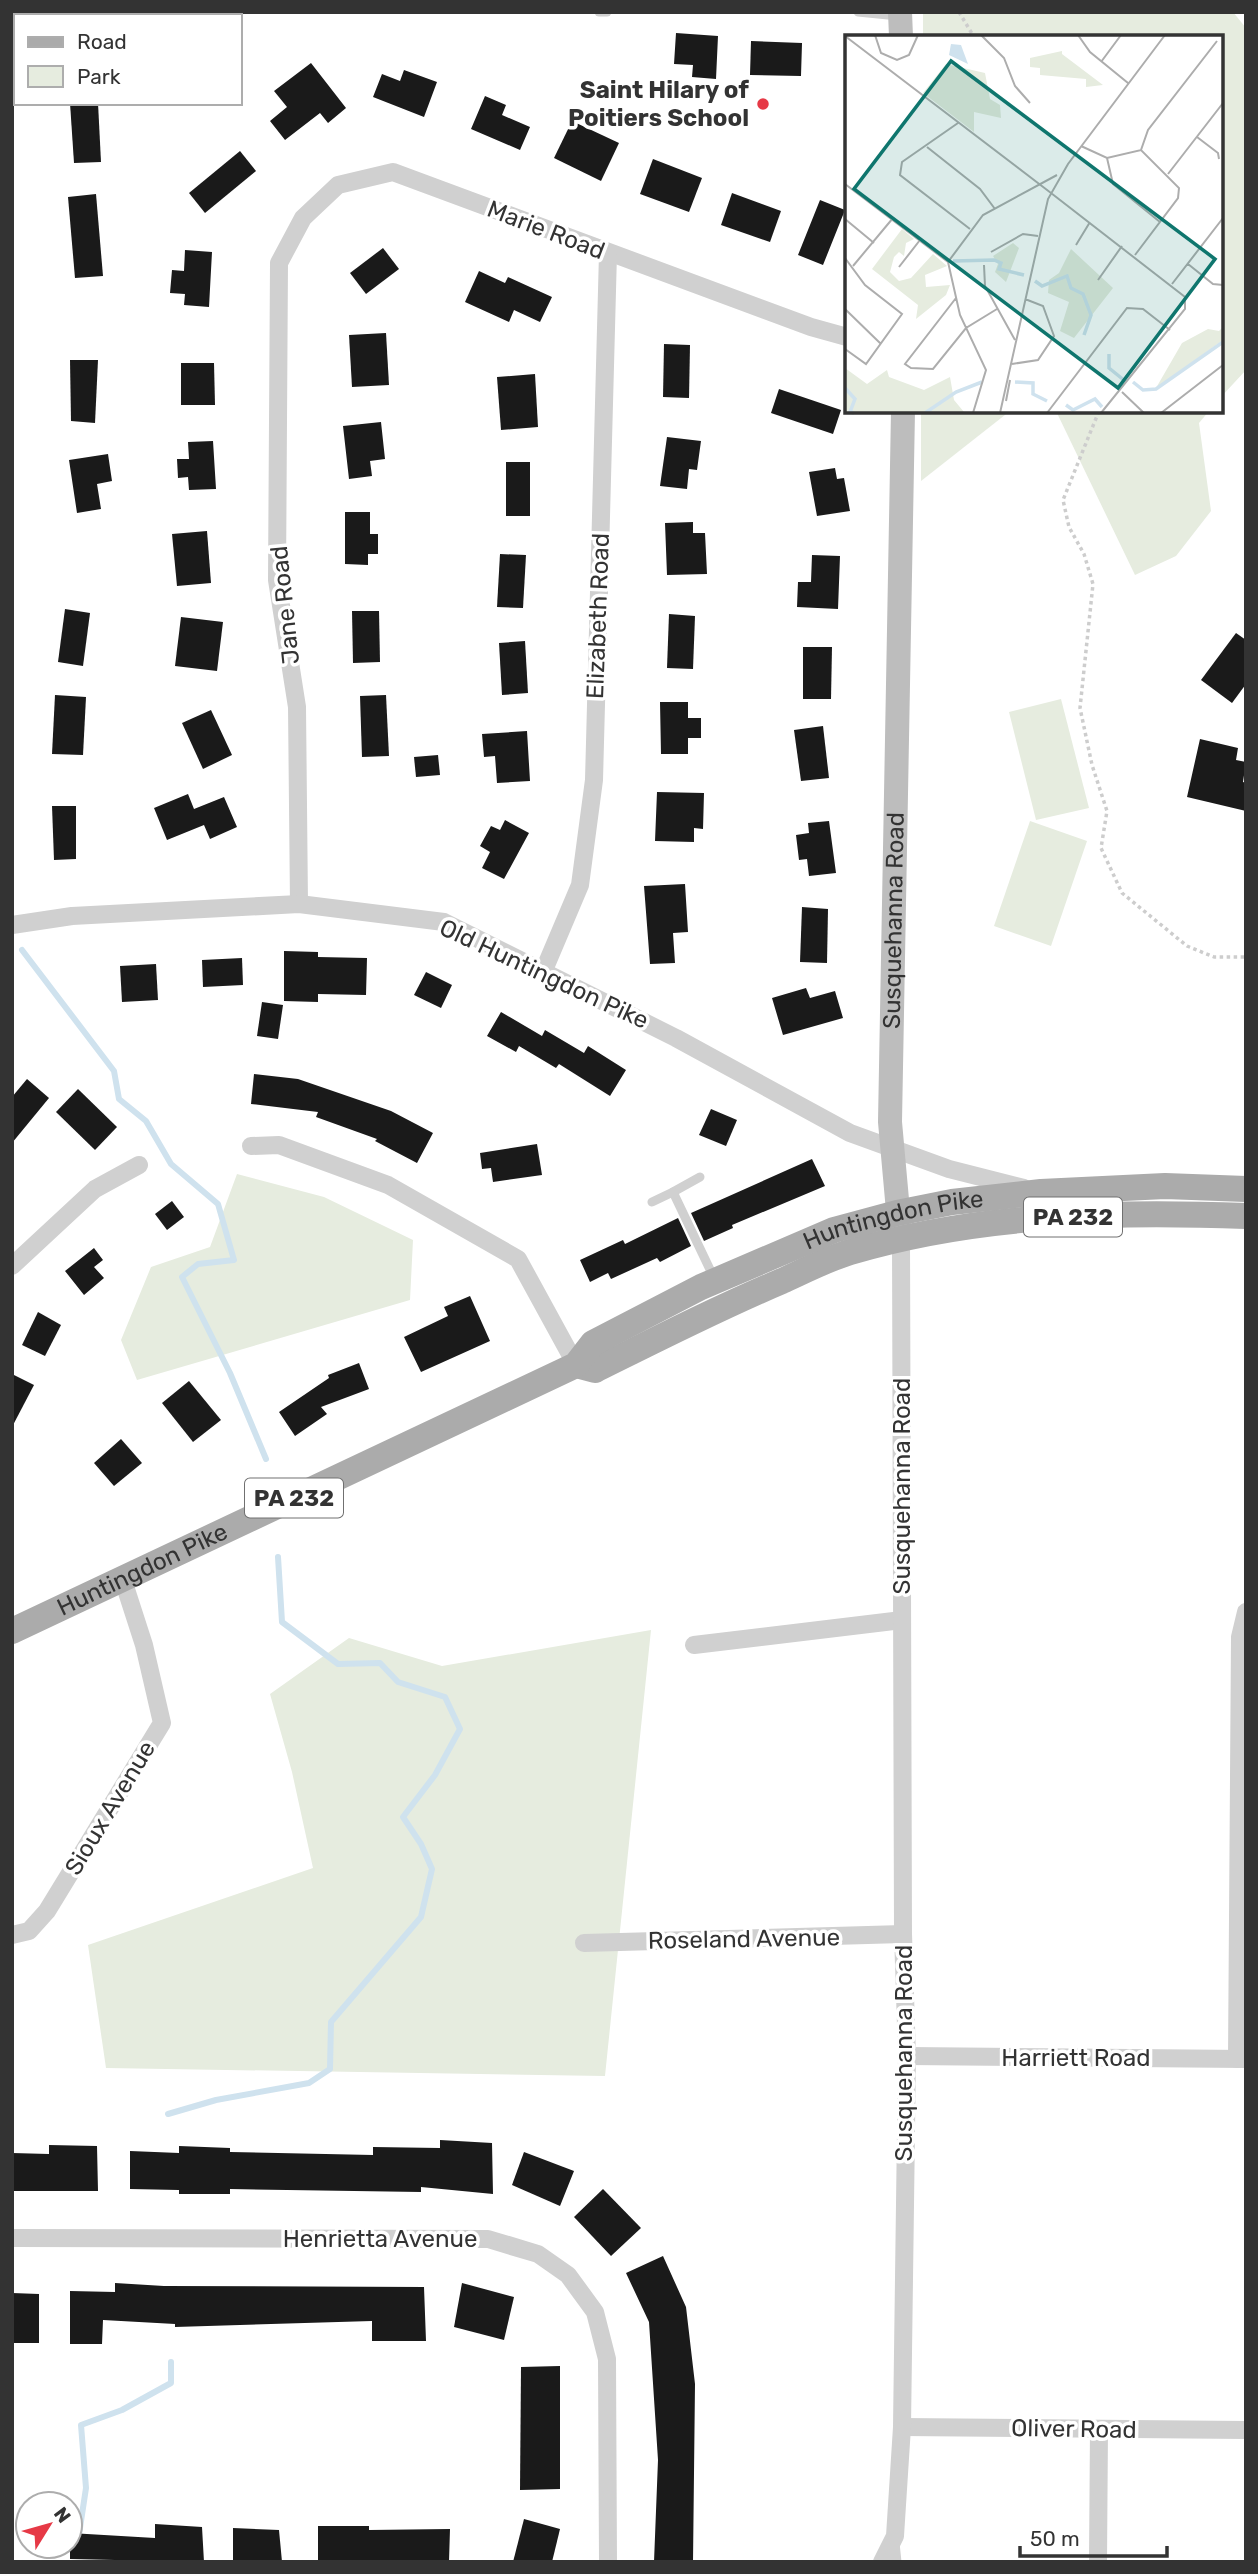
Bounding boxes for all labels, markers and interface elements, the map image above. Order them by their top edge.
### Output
legend [14,14,242,105]
text: Road [77,29,127,54]
inset map [845,35,1223,413]
text: Park [77,64,121,89]
place label: Saint Hilary of Poitiers School [568,76,749,132]
marker: Saint Hilary of Poitiers School [755,96,771,112]
street label: Marie Road [483,195,609,265]
street label: Elizabeth Road [581,533,615,699]
street label: Jane Road [265,544,305,666]
street label: Susquehanna Road [878,812,910,1029]
street label: Old Huntingdon Pike [435,913,653,1035]
street label: Huntingdon Pike [799,1185,985,1256]
road number: PA 232 [1024,1198,1122,1236]
street label: Susquehanna Road [888,1378,916,1594]
road number: PA 232 [245,1478,343,1518]
street label: Huntingdon Pike [53,1517,232,1622]
street label: Sioux Avenue [59,1736,161,1880]
street label: Roseland Avenue [648,1923,840,1955]
street label: Susquehanna Road [890,1945,918,2161]
street label: Harriett Road [1001,2044,1151,2072]
street label: Henrietta Avenue [283,2225,477,2253]
street label: Oliver Road [1011,2414,1137,2444]
north arrow [14,2490,84,2560]
text: N [49,2503,75,2527]
scale bar [1020,2514,1167,2558]
text: 50 m [1030,2526,1080,2551]

